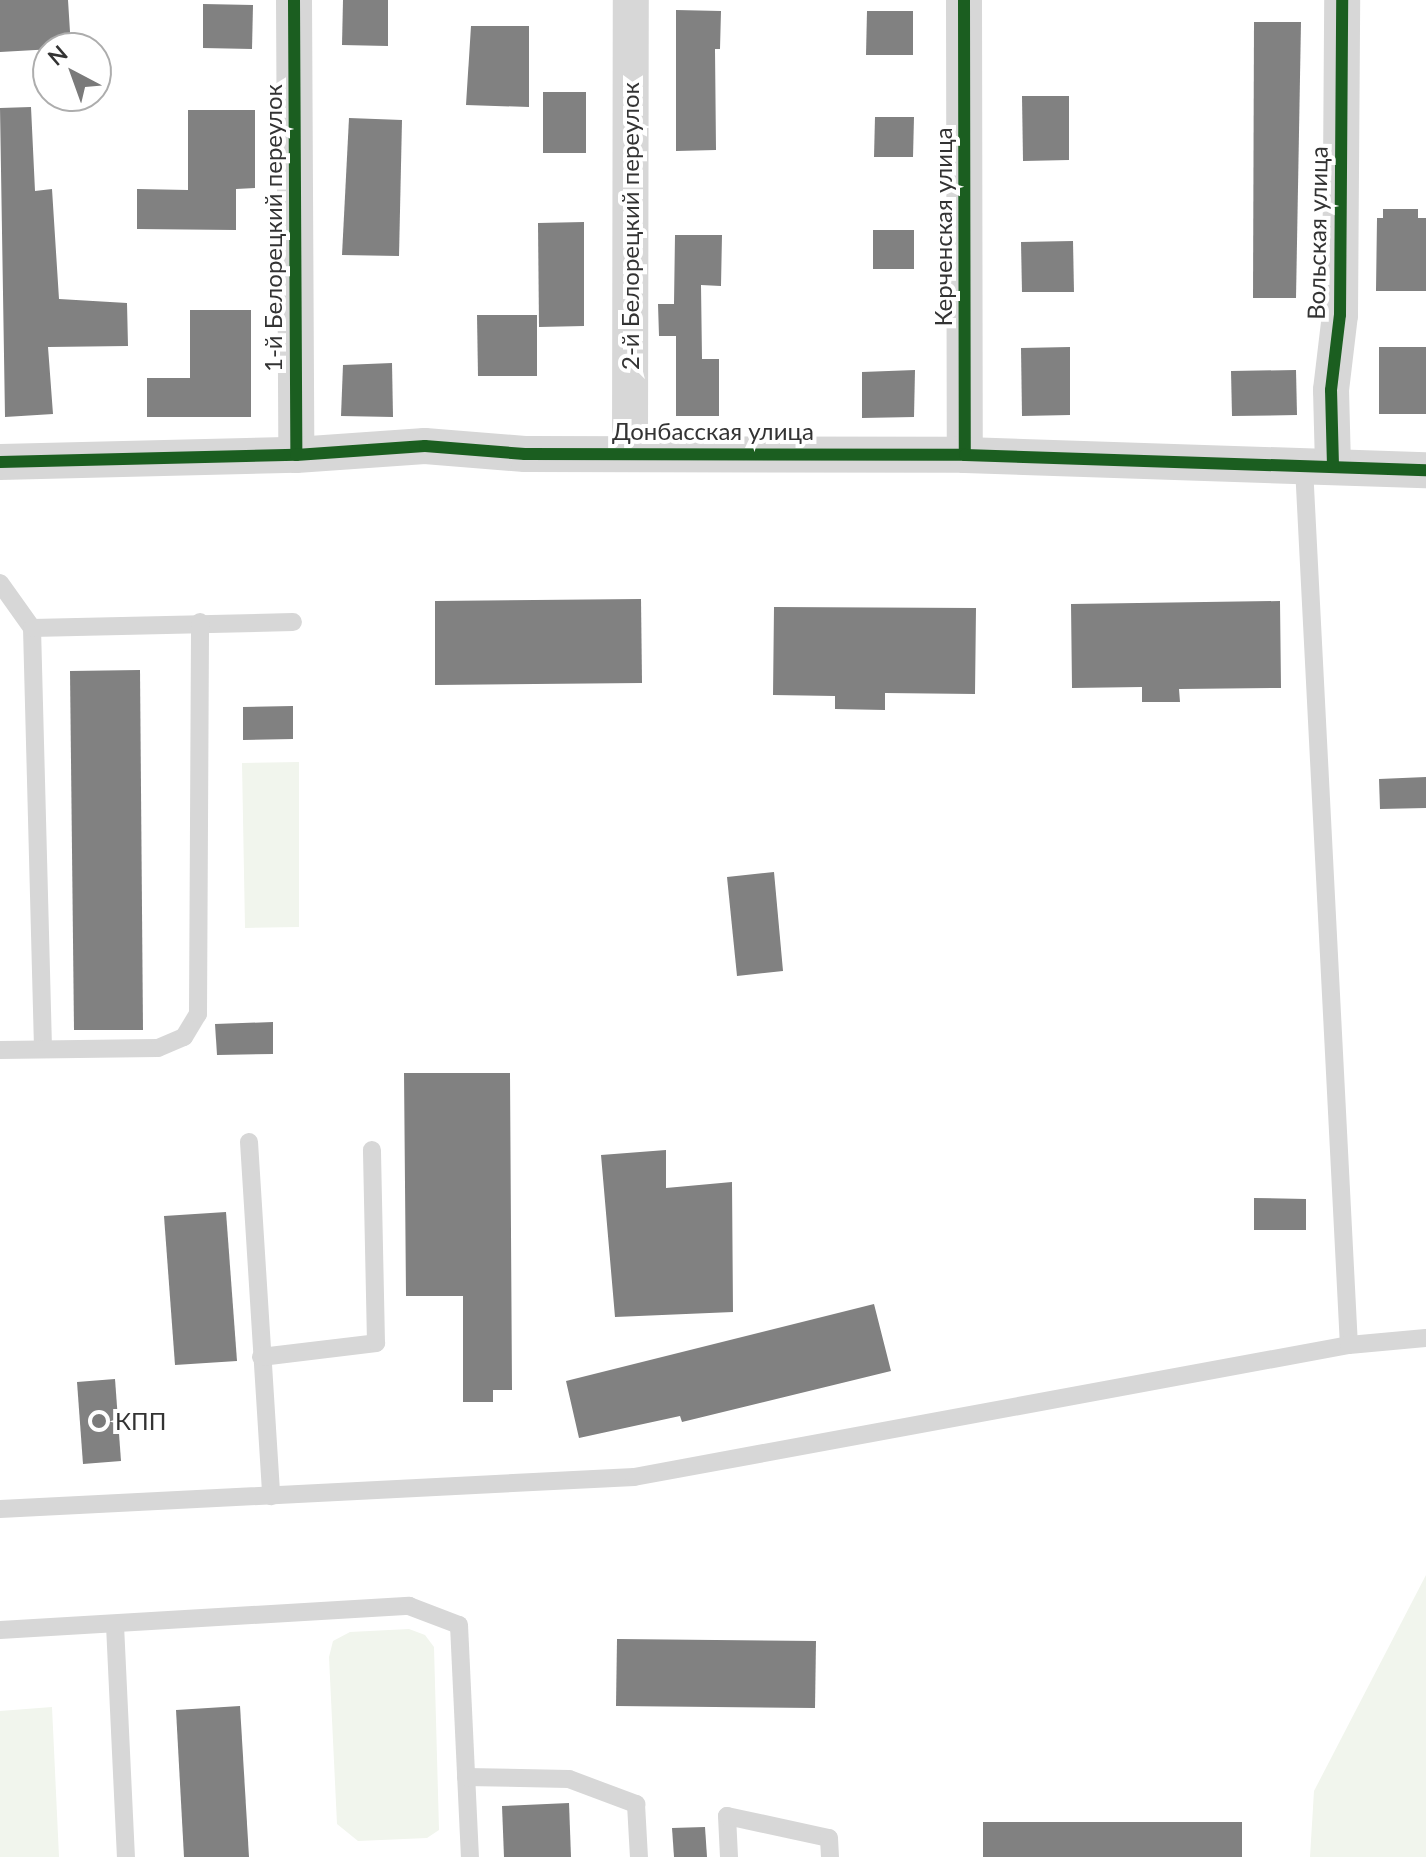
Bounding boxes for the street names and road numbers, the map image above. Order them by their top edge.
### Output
street label: 2-й Белорецкий переулок [616,82,644,370]
street label: 1-й Белорецкий переулок [259,84,287,372]
street label: Керченская улица [929,127,957,327]
street label: Вольская улица [1301,146,1333,320]
street label: Донбасская улица [612,417,814,445]

